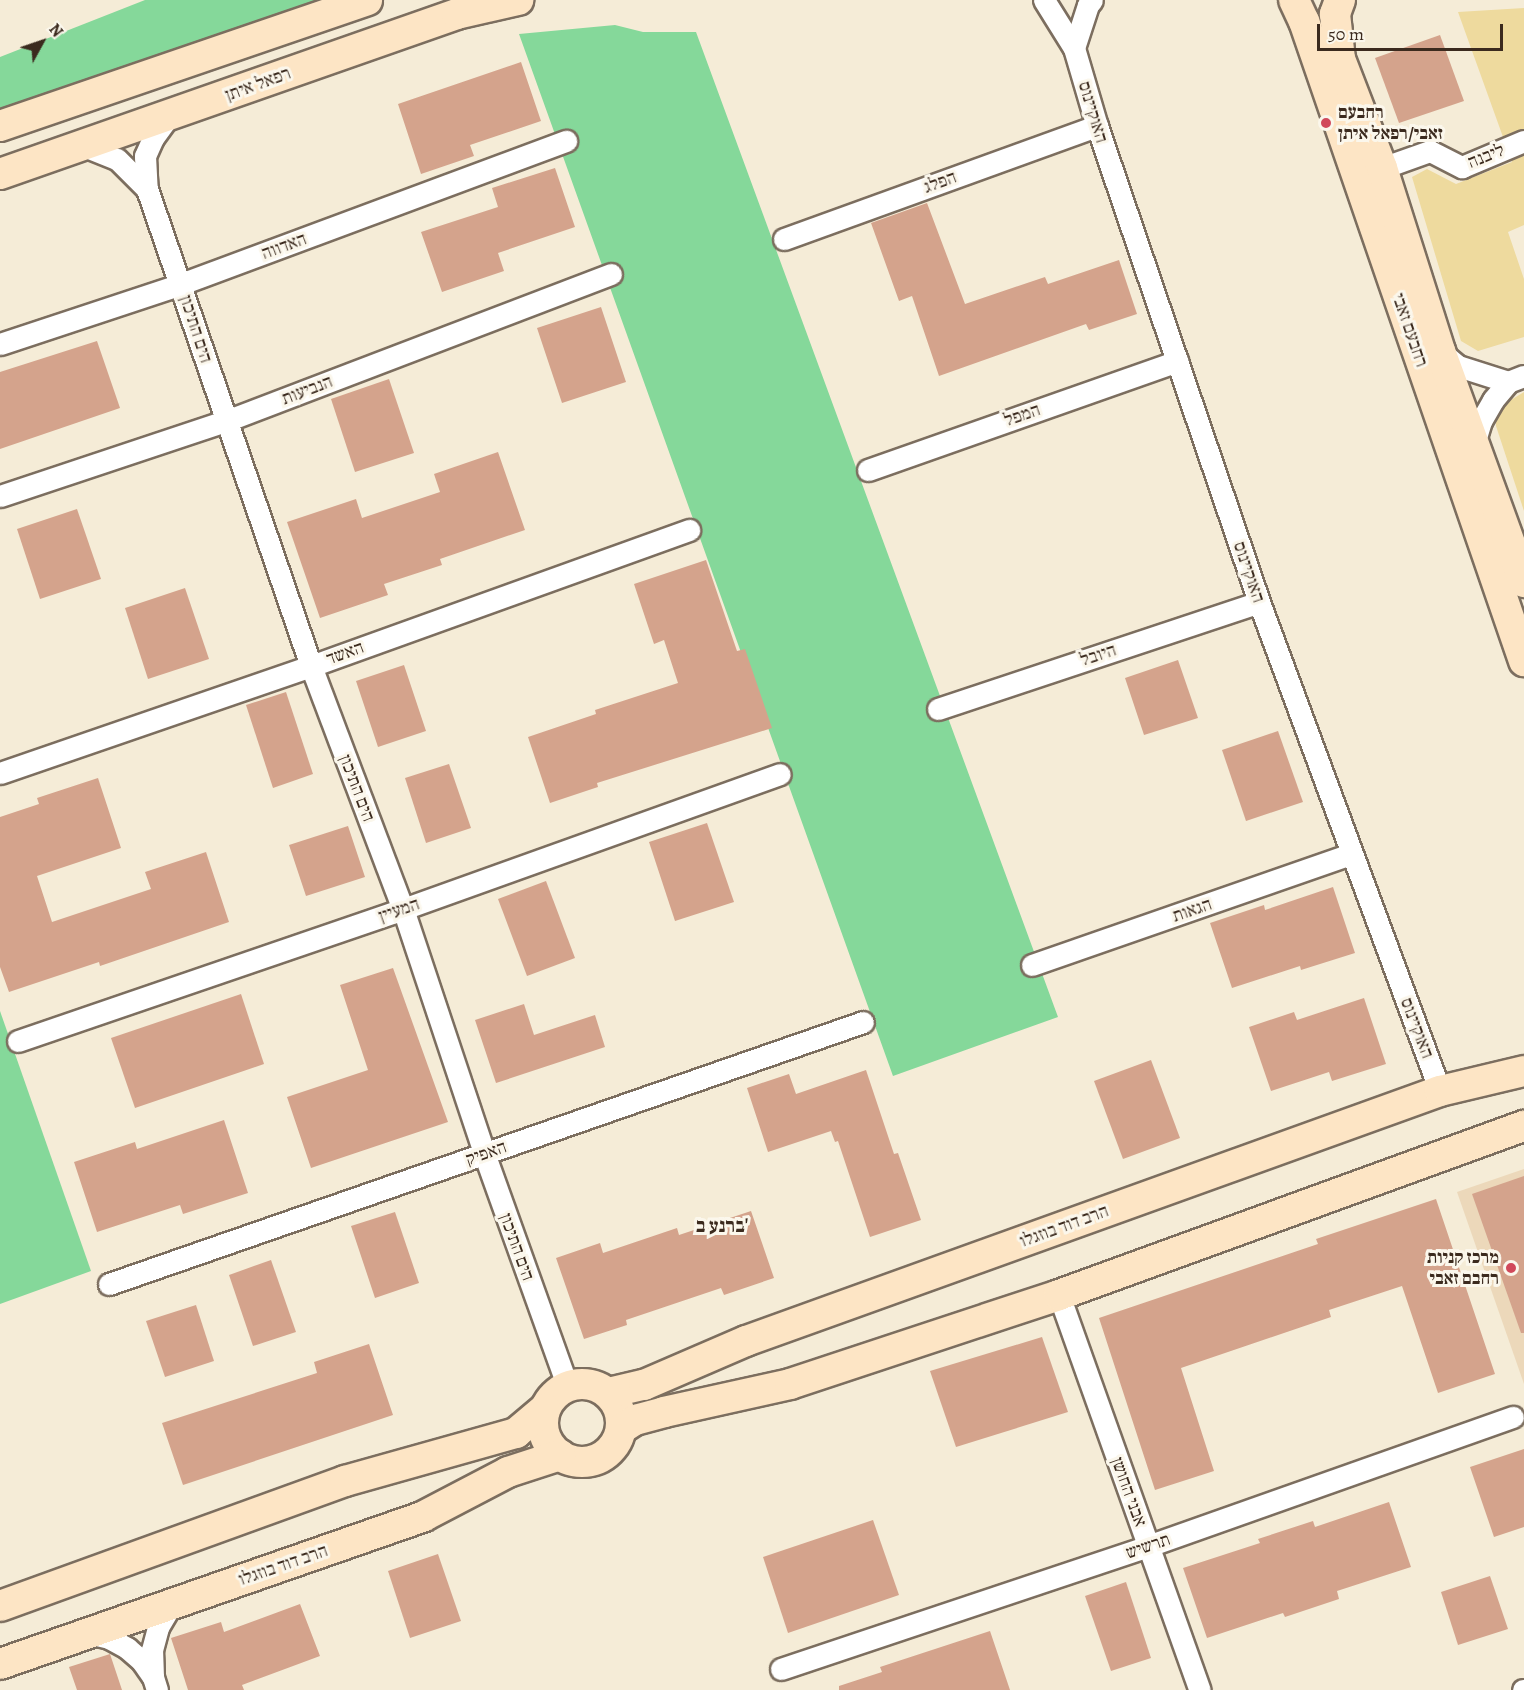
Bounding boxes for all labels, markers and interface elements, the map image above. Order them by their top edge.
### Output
north arrow [12,12,72,72]
scale bar [1320,12,1506,50]
text: N [44,19,68,42]
text: 50 m [1328,22,1364,46]
street label: רפאל איתן [222,62,294,106]
street label: האוקיינוס [1073,79,1113,145]
place label: רחבעם זאבי/רפאל איתן [1338,102,1443,144]
marker: רחבעם זאבי/רפאל איתן [1319,116,1333,130]
street label: ליבנה [1464,139,1508,173]
street label: הפלג [921,166,959,198]
street label: האדווה [258,228,310,264]
street label: רחבעם זאבי [1387,290,1433,370]
street label: הים התיכון [175,292,217,366]
street label: הנביעות [279,370,335,410]
street label: המפל [1001,399,1043,431]
street label: האוקיינוס [1229,539,1269,605]
street label: האשד [323,636,367,670]
street label: היובל [1077,639,1119,671]
street label: הים התיכון [334,752,380,824]
street label: המעיין [376,893,422,927]
street label: הגאות [1169,893,1215,927]
street label: האוקיינוס [1396,995,1438,1061]
street label: האפיק [463,1136,509,1170]
street label: הרב דוד בוזגלו [1017,1200,1111,1252]
street label: הים התיכון [495,1210,539,1284]
district label: ברנע ב' [696,1213,748,1237]
place label: מרכז קניות רחבם זאבי [1427,1247,1499,1290]
marker: מרכז קניות רחבם זאבי [1504,1261,1518,1275]
street label: אבני החושן [1107,1454,1151,1530]
street label: תרשיש [1123,1528,1173,1564]
street label: הרב דוד בוזגלו [236,1540,330,1590]

